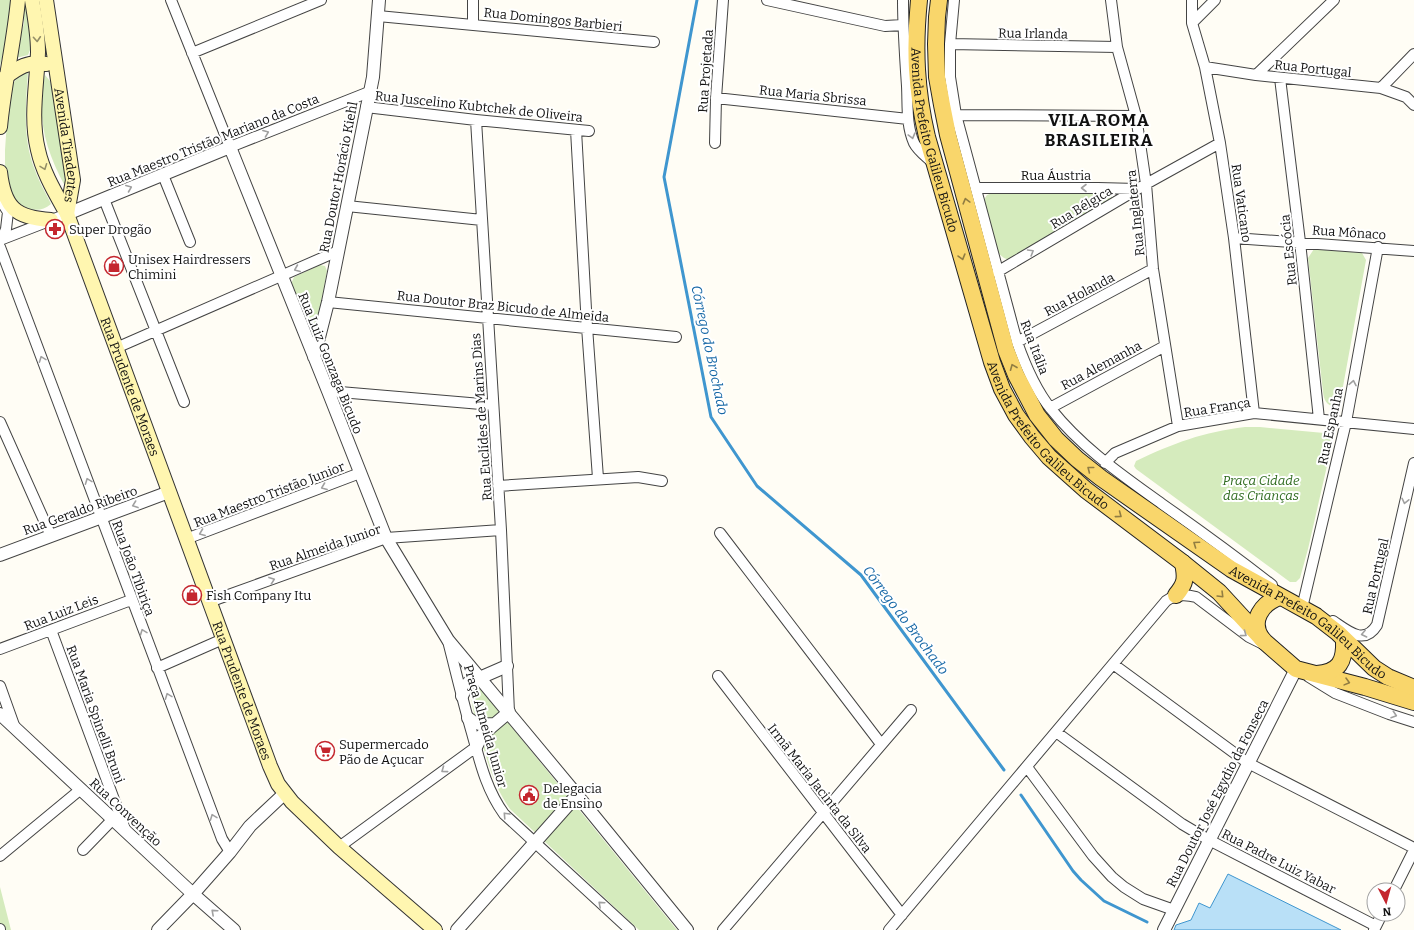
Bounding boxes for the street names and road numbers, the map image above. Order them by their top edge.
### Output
street label: Rua Domingos Barbieri [483,5,623,34]
street label: Rua Irlanda [998,25,1068,42]
street label: Rua Projetada [695,29,716,113]
street label: Avenida Prefeito Galileu Bicudo [908,47,961,234]
street label: Rua Portugal [1274,57,1353,80]
street label: Rua Maria Sbrissa [759,82,867,109]
street label: Avenida Tiradentes [51,87,80,204]
street label: Rua Juscelino Kubtchek de Oliveira [374,88,584,125]
street label: Rua Maestro Tristão Mariano da Costa [105,91,321,190]
street label: Rua Doutor Horácio Kiehl [316,100,361,254]
street label: Rua Vaticano [1229,163,1254,243]
street label: Rua Áustria [1021,168,1091,183]
street label: Rua Inglaterra [1124,169,1147,257]
street label: Rua Bélgica [1048,183,1115,232]
street label: Rua Escócia [1277,214,1300,286]
street label: Rua Mônaco [1311,222,1386,243]
street label: Rua Holanda [1042,270,1117,319]
street label: Rua Doutor Braz Bicudo de Almeida [396,288,610,325]
street label: Rua Luiz Gonzaga Bicudo [295,290,366,436]
street label: Rua Prudente de Moraes [98,315,162,458]
street label: Rua Itália [1017,318,1052,376]
street label: Rua Euclídes de Marins Dias [468,333,495,501]
street label: Rua Alemanha [1058,338,1144,393]
street label: Avenida Prefeito Galileu Bicudo [984,359,1112,513]
street label: Rua Espanha [1315,386,1346,466]
street label: Rua França [1183,395,1252,420]
street label: Rua Maestro Tristão Junior [192,459,347,530]
street label: Rua Geraldo Ribeiro [21,483,139,538]
street label: Rua João Tibiriça [109,518,158,618]
street label: Rua Almeida Junior [267,521,383,574]
street label: Rua Portugal [1359,536,1392,616]
street label: Avenida Prefeito Galileu Bicudo [1227,563,1389,682]
street label: Rua Luiz Leis [22,591,100,633]
street label: Rua Prudente de Moraes [209,619,274,762]
street label: Rua Maria Spinelli Bruni [64,643,128,785]
street label: Praça Almeida Junior [461,663,510,790]
street label: Rua Doutor José Egydio da Fonseca [1163,697,1271,890]
street label: Irmã Maria Jacinta da Silva [765,721,875,856]
street label: Rua Convenção [87,775,165,849]
street label: Rua Padre Luiz Yabar [1219,826,1338,897]

